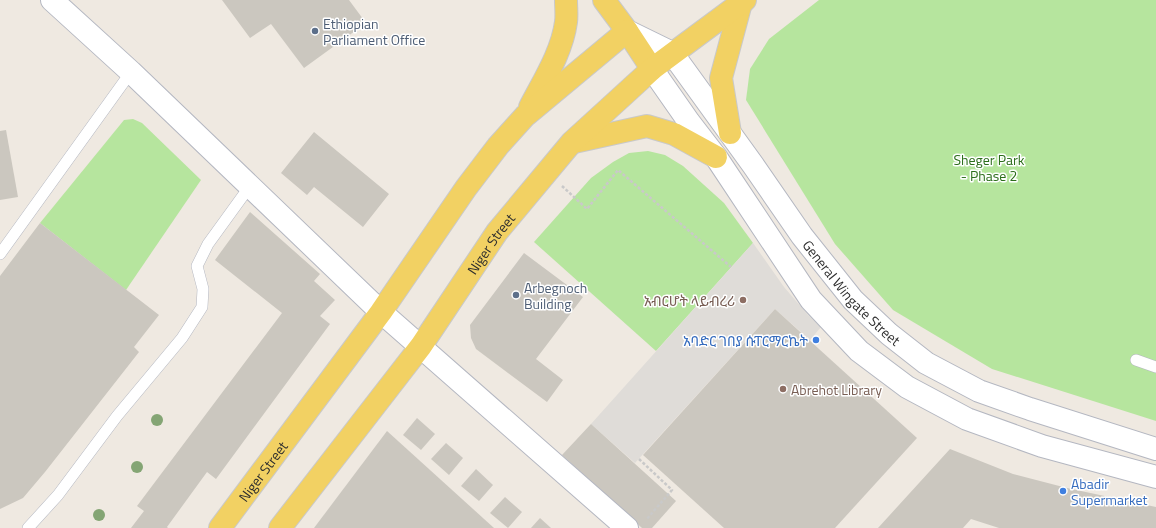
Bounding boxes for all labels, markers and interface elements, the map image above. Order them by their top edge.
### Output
place label: Ethiopian Parliament Office [323,13,425,50]
marker: Ethiopian Parliament Office [310,26,320,36]
park label: Sheger Park - Phase 2 [953,149,1025,186]
street label: Niger Street [461,208,519,278]
street label: General Wingate Street [798,235,905,350]
place label: Arbegnoch Building [524,277,587,314]
marker: Arbegnoch Building [511,290,521,300]
place label: አብርሆት ላይብረሪ [644,290,735,311]
marker: አብርሆት ላይብረሪ [738,295,748,305]
place label: አባድር ገበያ ሱፐርማርኬት [683,330,809,351]
marker: አባድር ገበያ ሱፐርማርኬት [811,335,821,345]
place label: Abrehot Library [791,379,882,400]
marker: Abrehot Library [778,384,788,394]
street label: Niger Street [233,436,292,506]
place label: Abadir Supermarket [1071,473,1147,510]
marker: Abadir Supermarket [1058,486,1068,496]

